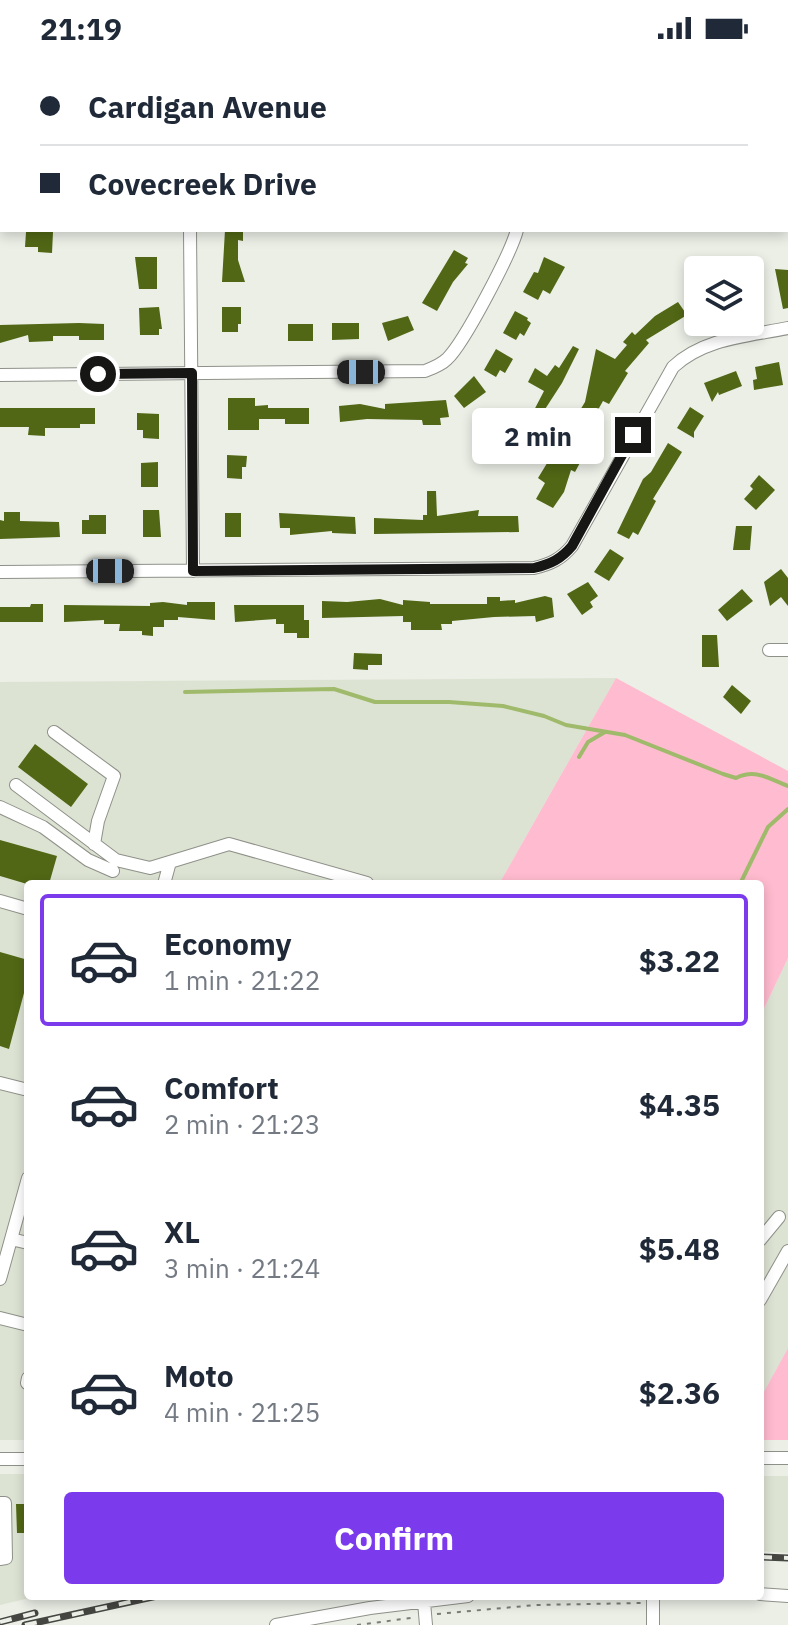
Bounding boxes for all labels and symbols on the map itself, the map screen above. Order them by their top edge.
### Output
route start [80,356,116,392]
car [337,360,385,384]
callout: 2 min [473,407,605,463]
route end [615,417,651,453]
car [86,559,134,583]

